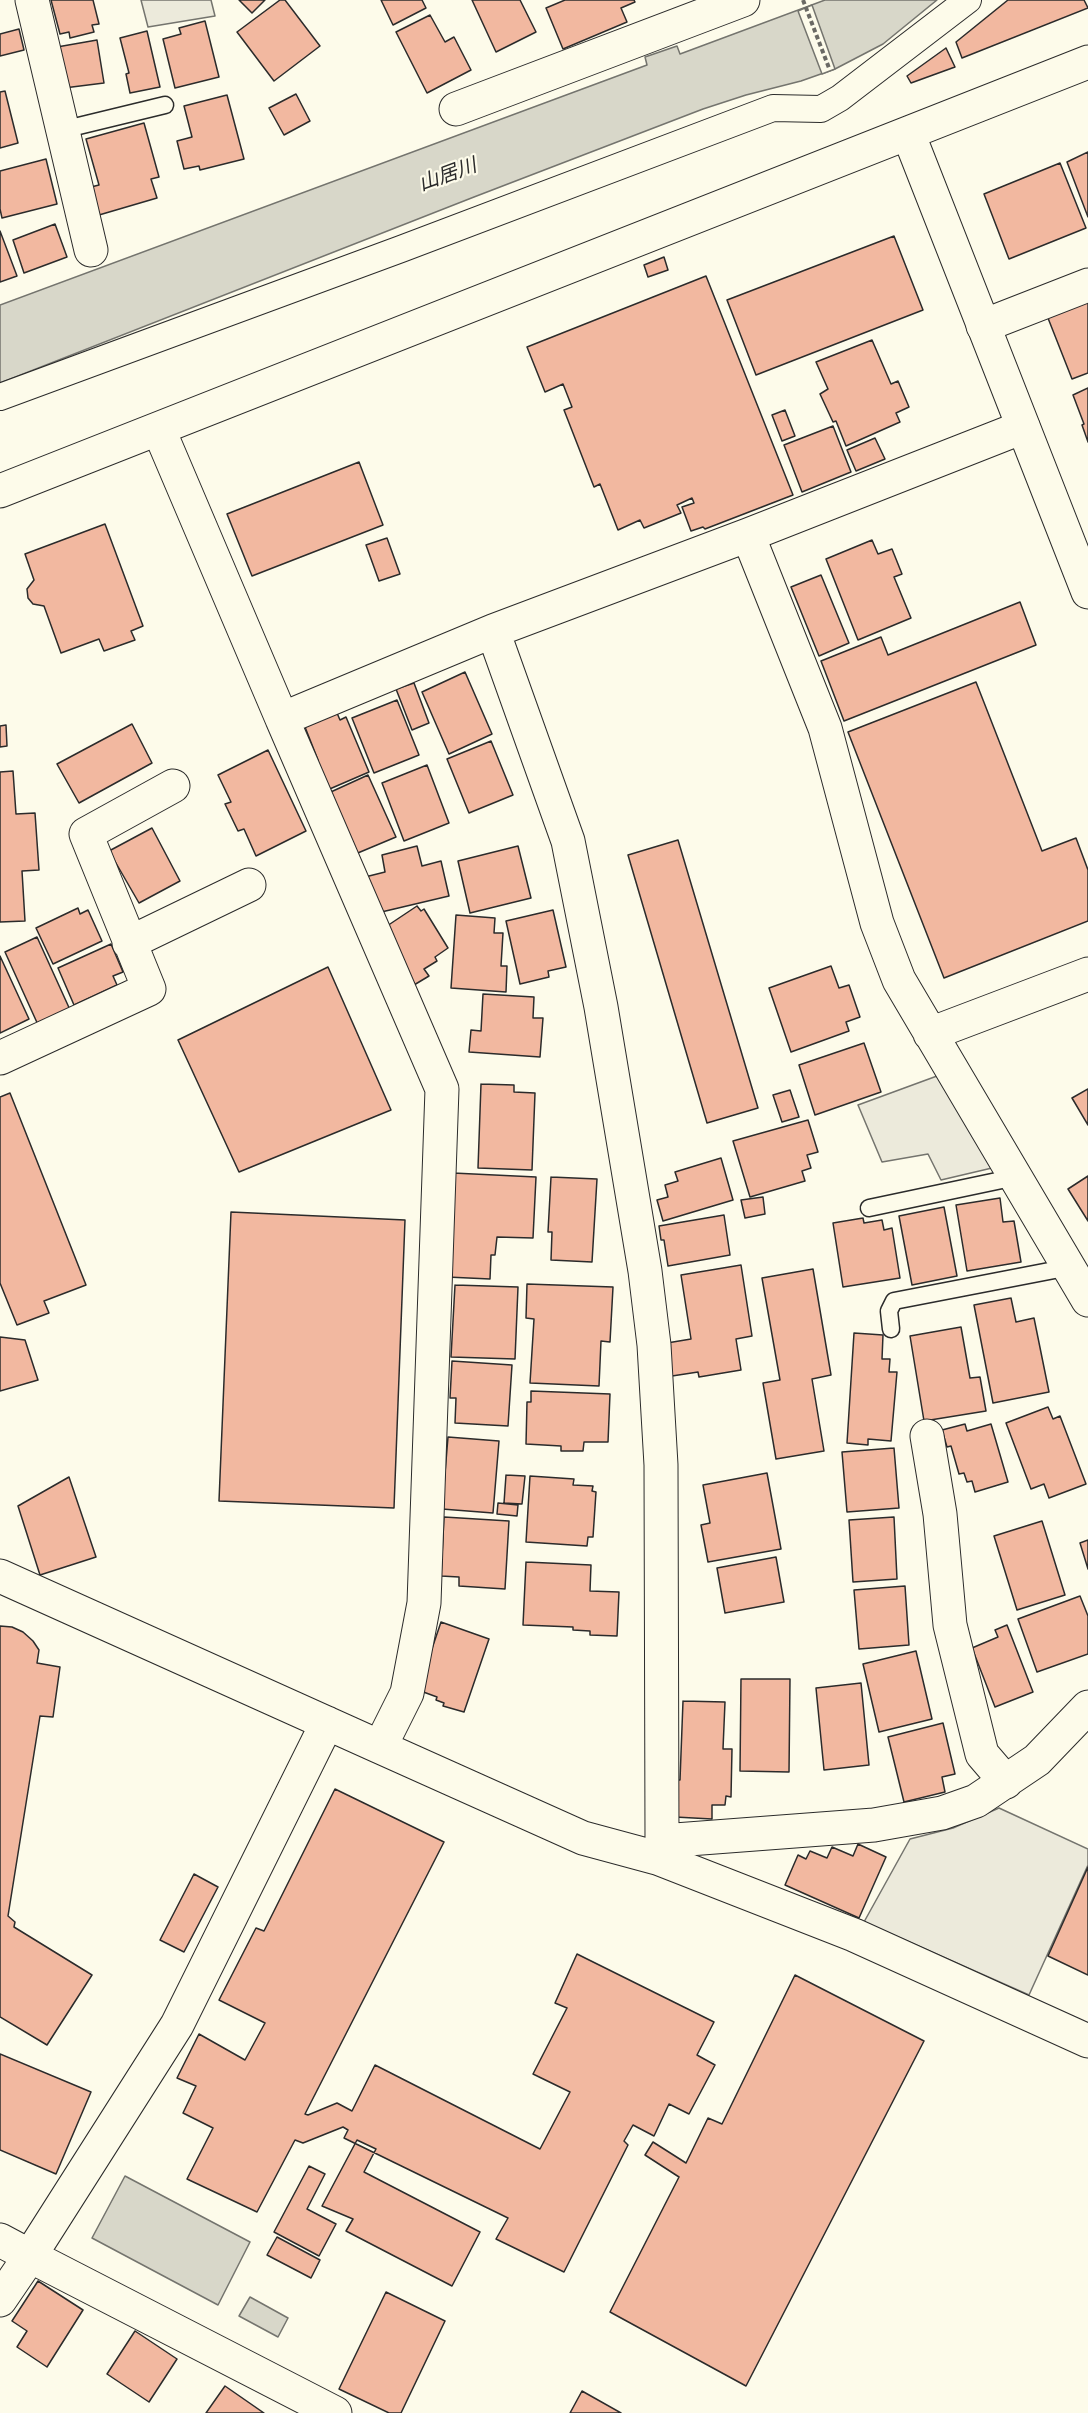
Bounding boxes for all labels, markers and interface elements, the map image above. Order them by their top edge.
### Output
water label: 山居川 [416,154,480,198]

